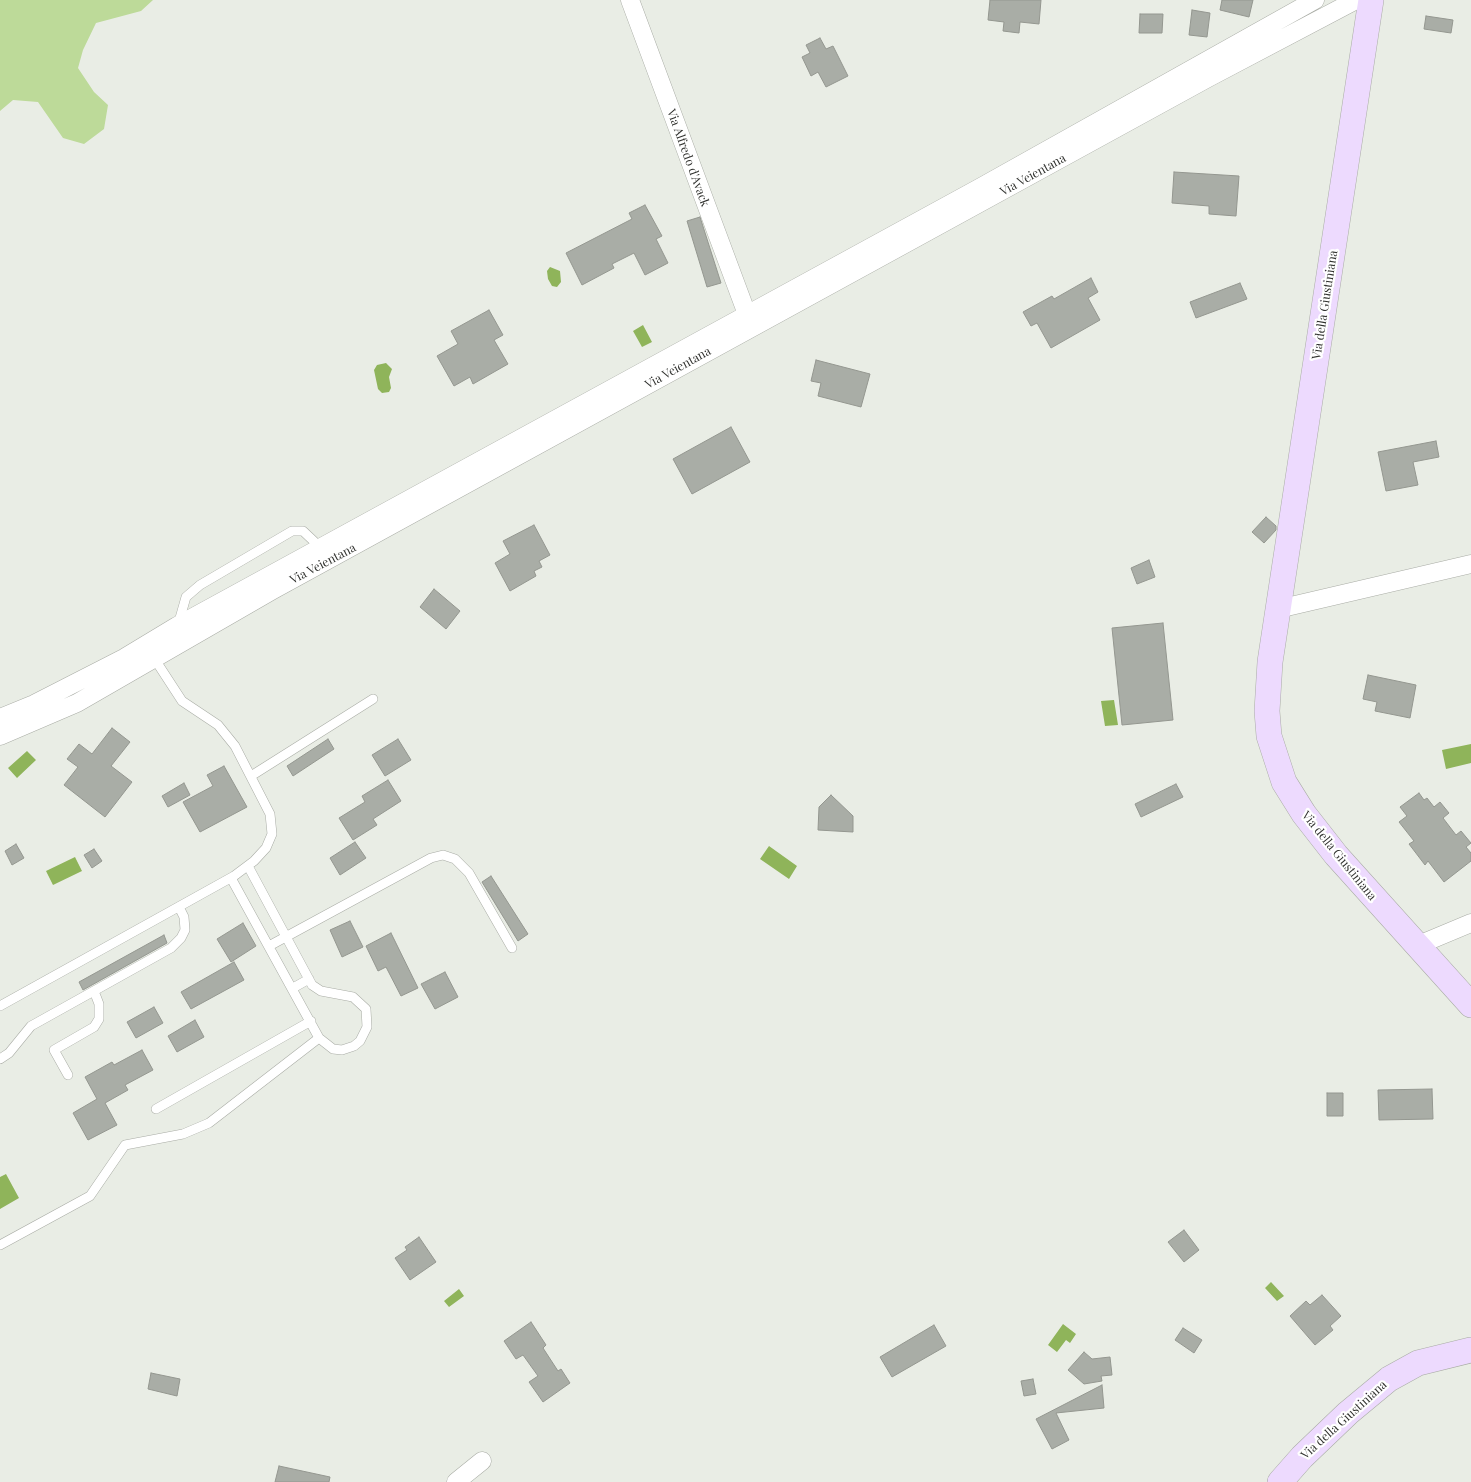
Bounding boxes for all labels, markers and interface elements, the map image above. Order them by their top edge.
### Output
street label: Via Alfredo d'Avack [664,107,712,209]
street label: Via Veientana [998,151,1068,199]
street label: Via della Giustiniana [1309,249,1341,361]
street label: Via Veientana [643,344,713,392]
street label: Via Veientana [288,541,358,587]
street label: Via della Giustiniana [1299,809,1379,903]
street label: Via della Giustiniana [1298,1378,1390,1462]

